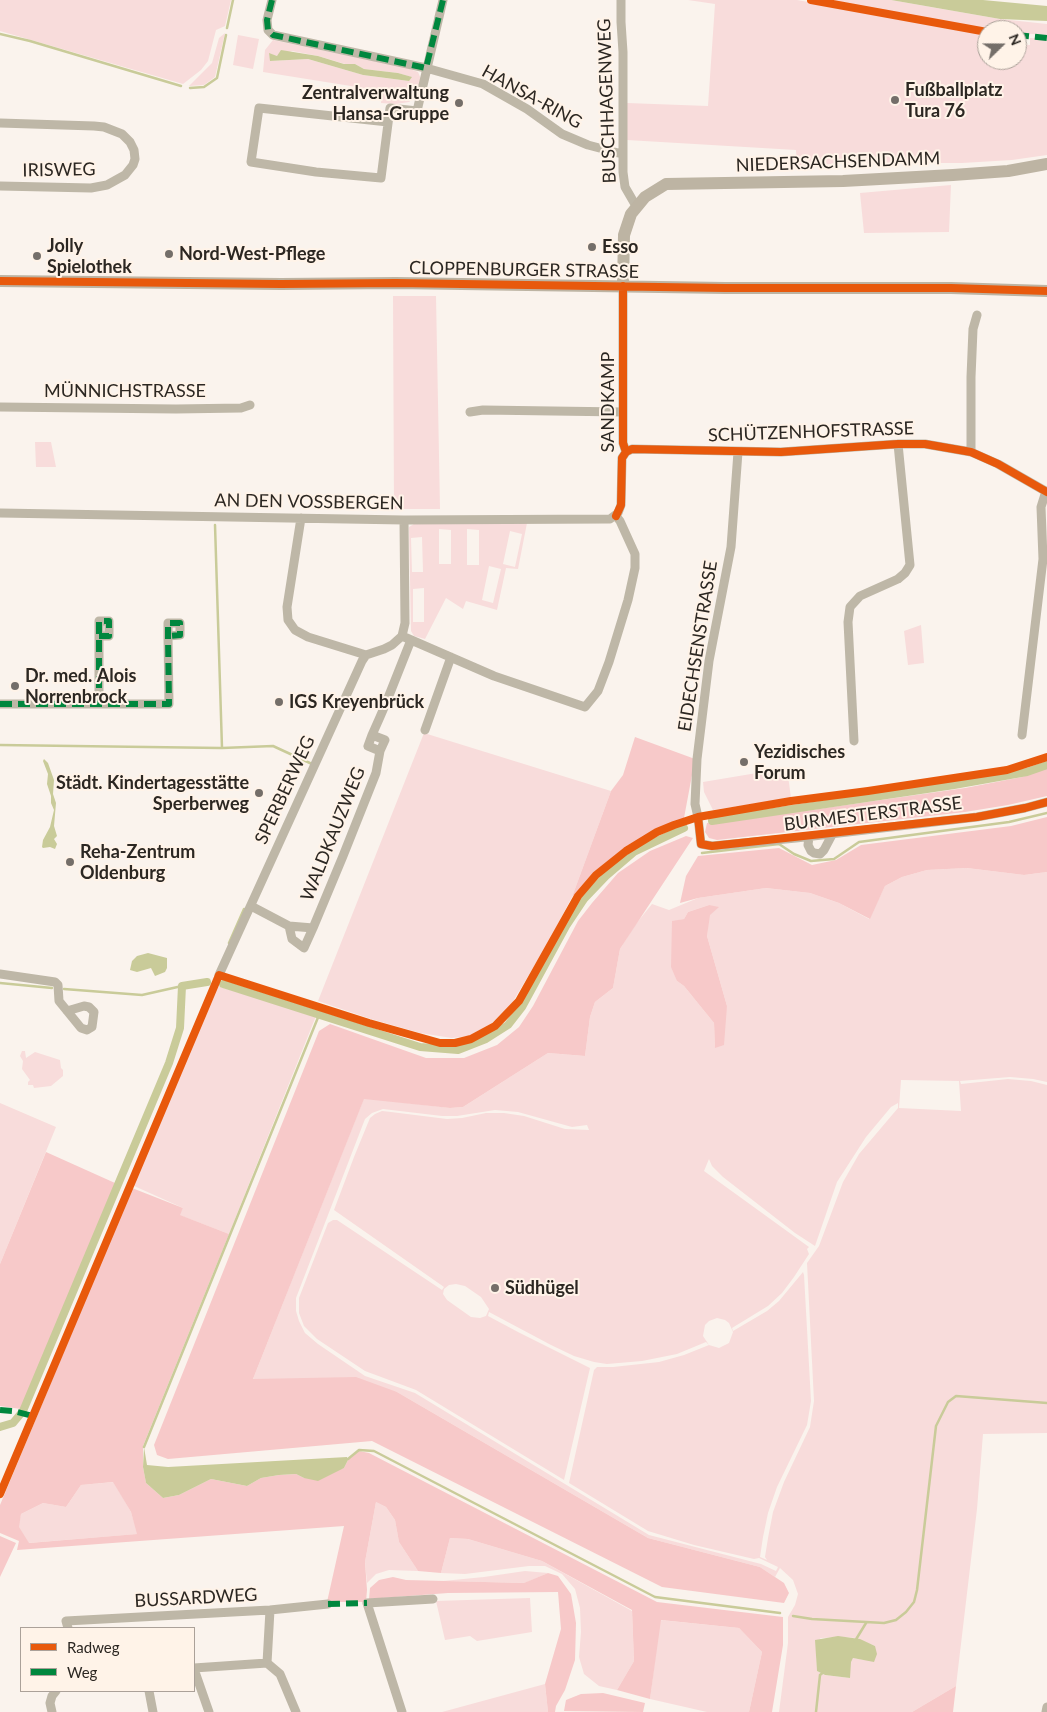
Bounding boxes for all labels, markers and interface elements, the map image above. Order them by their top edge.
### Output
street label: BUSCHHAGENWEG [593,18,621,184]
north arrow [977,20,1027,70]
text: N [1006,31,1025,48]
street label: HANSA-RING [478,61,586,133]
place label: Fußballplatz Tura 76 [905,79,1003,122]
place label: Zentralverwaltung Hansa-Gruppe [302,82,449,125]
marker: Fußballplatz Tura 76 [889,94,901,106]
marker: Zentralverwaltung Hansa-Gruppe [453,97,465,109]
street label: NIEDERSACHSENDAMM [735,148,941,176]
street label: IRISWEG [22,159,96,181]
place label: Jolly Spielothek [47,235,132,278]
place label: Esso [602,236,638,258]
marker: Esso [586,241,598,253]
place label: Nord-West-Pflege [179,243,325,265]
marker: Nord-West-Pflege [163,248,175,260]
marker: Jolly Spielothek [31,250,43,262]
street label: CLOPPENBURGER STRASSE [409,257,639,283]
street label: SANDKAMP [597,352,619,452]
street label: MÜNNICHSTRASSE [44,380,206,402]
street label: SCHÜTZENHOFSTRASSE [708,418,914,446]
street label: AN DEN VOSSBERGEN [214,490,404,514]
street label: EIDECHSENSTRASSE [674,559,722,733]
place label: Dr. med. Alois Norrenbrock [25,665,137,708]
marker: Dr. med. Alois Norrenbrock [9,680,21,692]
place label: IGS Kreyenbrück [289,691,424,713]
marker: IGS Kreyenbrück [273,696,285,708]
street label: SPERBERWEG [250,732,320,848]
place label: Yezidisches Forum [754,741,845,784]
marker: Yezidisches Forum [738,756,750,768]
street label: WALDKAUZWEG [296,764,370,904]
place label: Städt. Kindertagesstätte Sperberweg [56,772,249,814]
marker: Städt. Kindertagesstätte Sperberweg [253,787,265,799]
street label: BURMESTERSTRASSE [783,792,963,836]
place label: Reha-Zentrum Oldenburg [80,841,195,884]
marker: Reha-Zentrum Oldenburg [64,856,76,868]
place label: Südhügel [505,1277,579,1299]
marker: Südhügel [489,1282,501,1294]
street label: BUSSARDWEG [134,1584,258,1612]
legend [20,1627,195,1692]
text: Radweg [67,1638,120,1656]
text: Weg [67,1663,97,1681]

